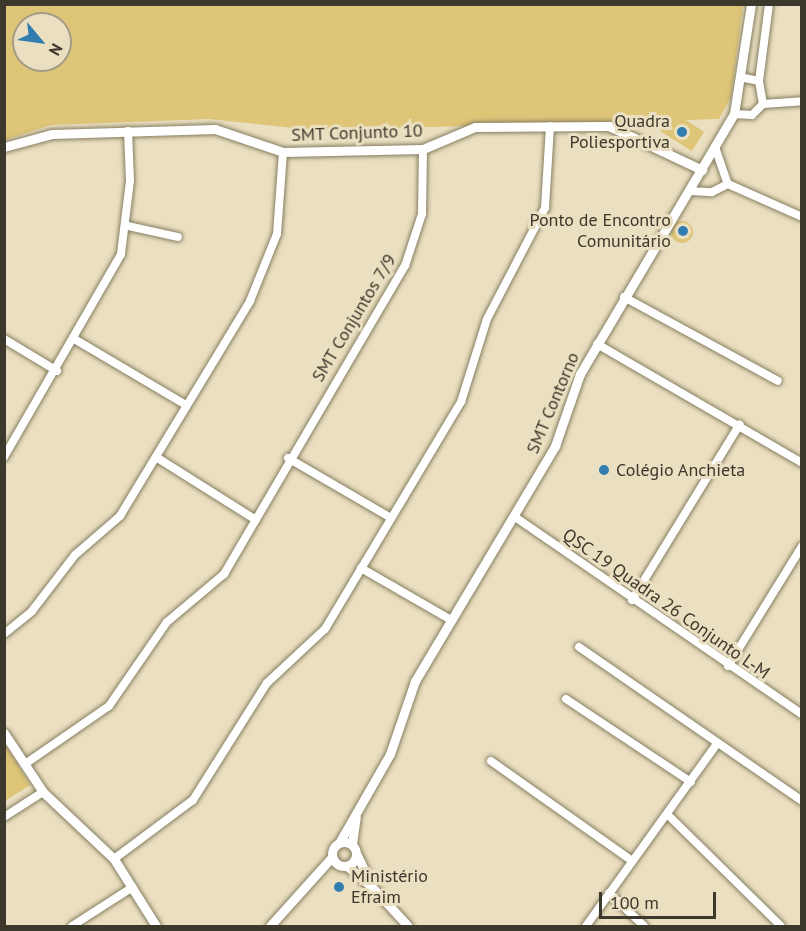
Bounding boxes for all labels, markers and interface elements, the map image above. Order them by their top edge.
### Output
north arrow [12,12,72,72]
text: N [45,40,67,59]
place label: Quadra Poliesportiva [570,111,670,154]
street label: SMT Conjunto 10 [291,120,423,146]
marker: Quadra Poliesportiva [675,125,689,139]
place label: Ponto de Encontro Comunitário [530,210,671,252]
marker: Ponto de Encontro Comunitário [676,224,690,238]
street label: SMT Conjuntos 7/9 [307,250,401,386]
street label: SMT Contorno [522,349,584,457]
place label: Colégio Anchieta [616,459,746,481]
marker: Colégio Anchieta [597,463,611,477]
street label: QSC 19 Quadra 26 Conjunto L-M [558,524,774,684]
place label: Ministério Efraim [351,866,428,908]
marker: Ministério Efraim [332,880,346,894]
scale bar [602,880,719,918]
text: 100 m [610,891,659,914]

